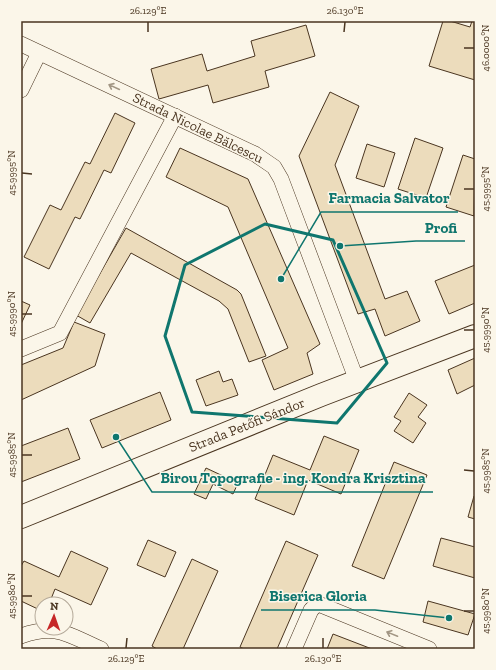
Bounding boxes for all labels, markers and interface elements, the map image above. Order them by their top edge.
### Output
text: 26.129°E [130,5,166,17]
text: 26.130°E [327,5,363,17]
text: 46.0000°N [480,24,492,71]
one-way arrow [108,83,120,90]
street label: Strada Nicolae Bălcescu [130,89,266,167]
text: 45.9995°N [6,150,18,196]
text: 45.9995°N [480,166,492,212]
callout: Farmacia Salvator [321,185,458,212]
text: Farmacia Salvator [328,189,450,207]
callout: Profi [416,214,465,241]
text: Profi [425,219,457,237]
text: 45.9990°N [6,291,18,337]
text: 45.9990°N [480,307,492,353]
street label: Strada Petőfi Sándor [186,394,308,456]
text: 45.9985°N [6,432,18,478]
text: 45.9985°N [480,448,492,494]
callout: Birou Topografie - ing. Kondra Krisztina [152,465,433,492]
text: Birou Topografie - ing. Kondra Krisztina [161,469,426,487]
text: 45.9980°N [6,573,18,619]
callout: Biserica Gloria [261,583,375,610]
text: Biserica Gloria [269,587,367,605]
text: 45.9980°N [480,588,492,634]
north arrow [34,596,74,636]
text: N [50,600,59,613]
one-way arrow [387,630,399,638]
text: 26.129°E [108,653,144,665]
text: 26.130°E [305,653,341,665]

